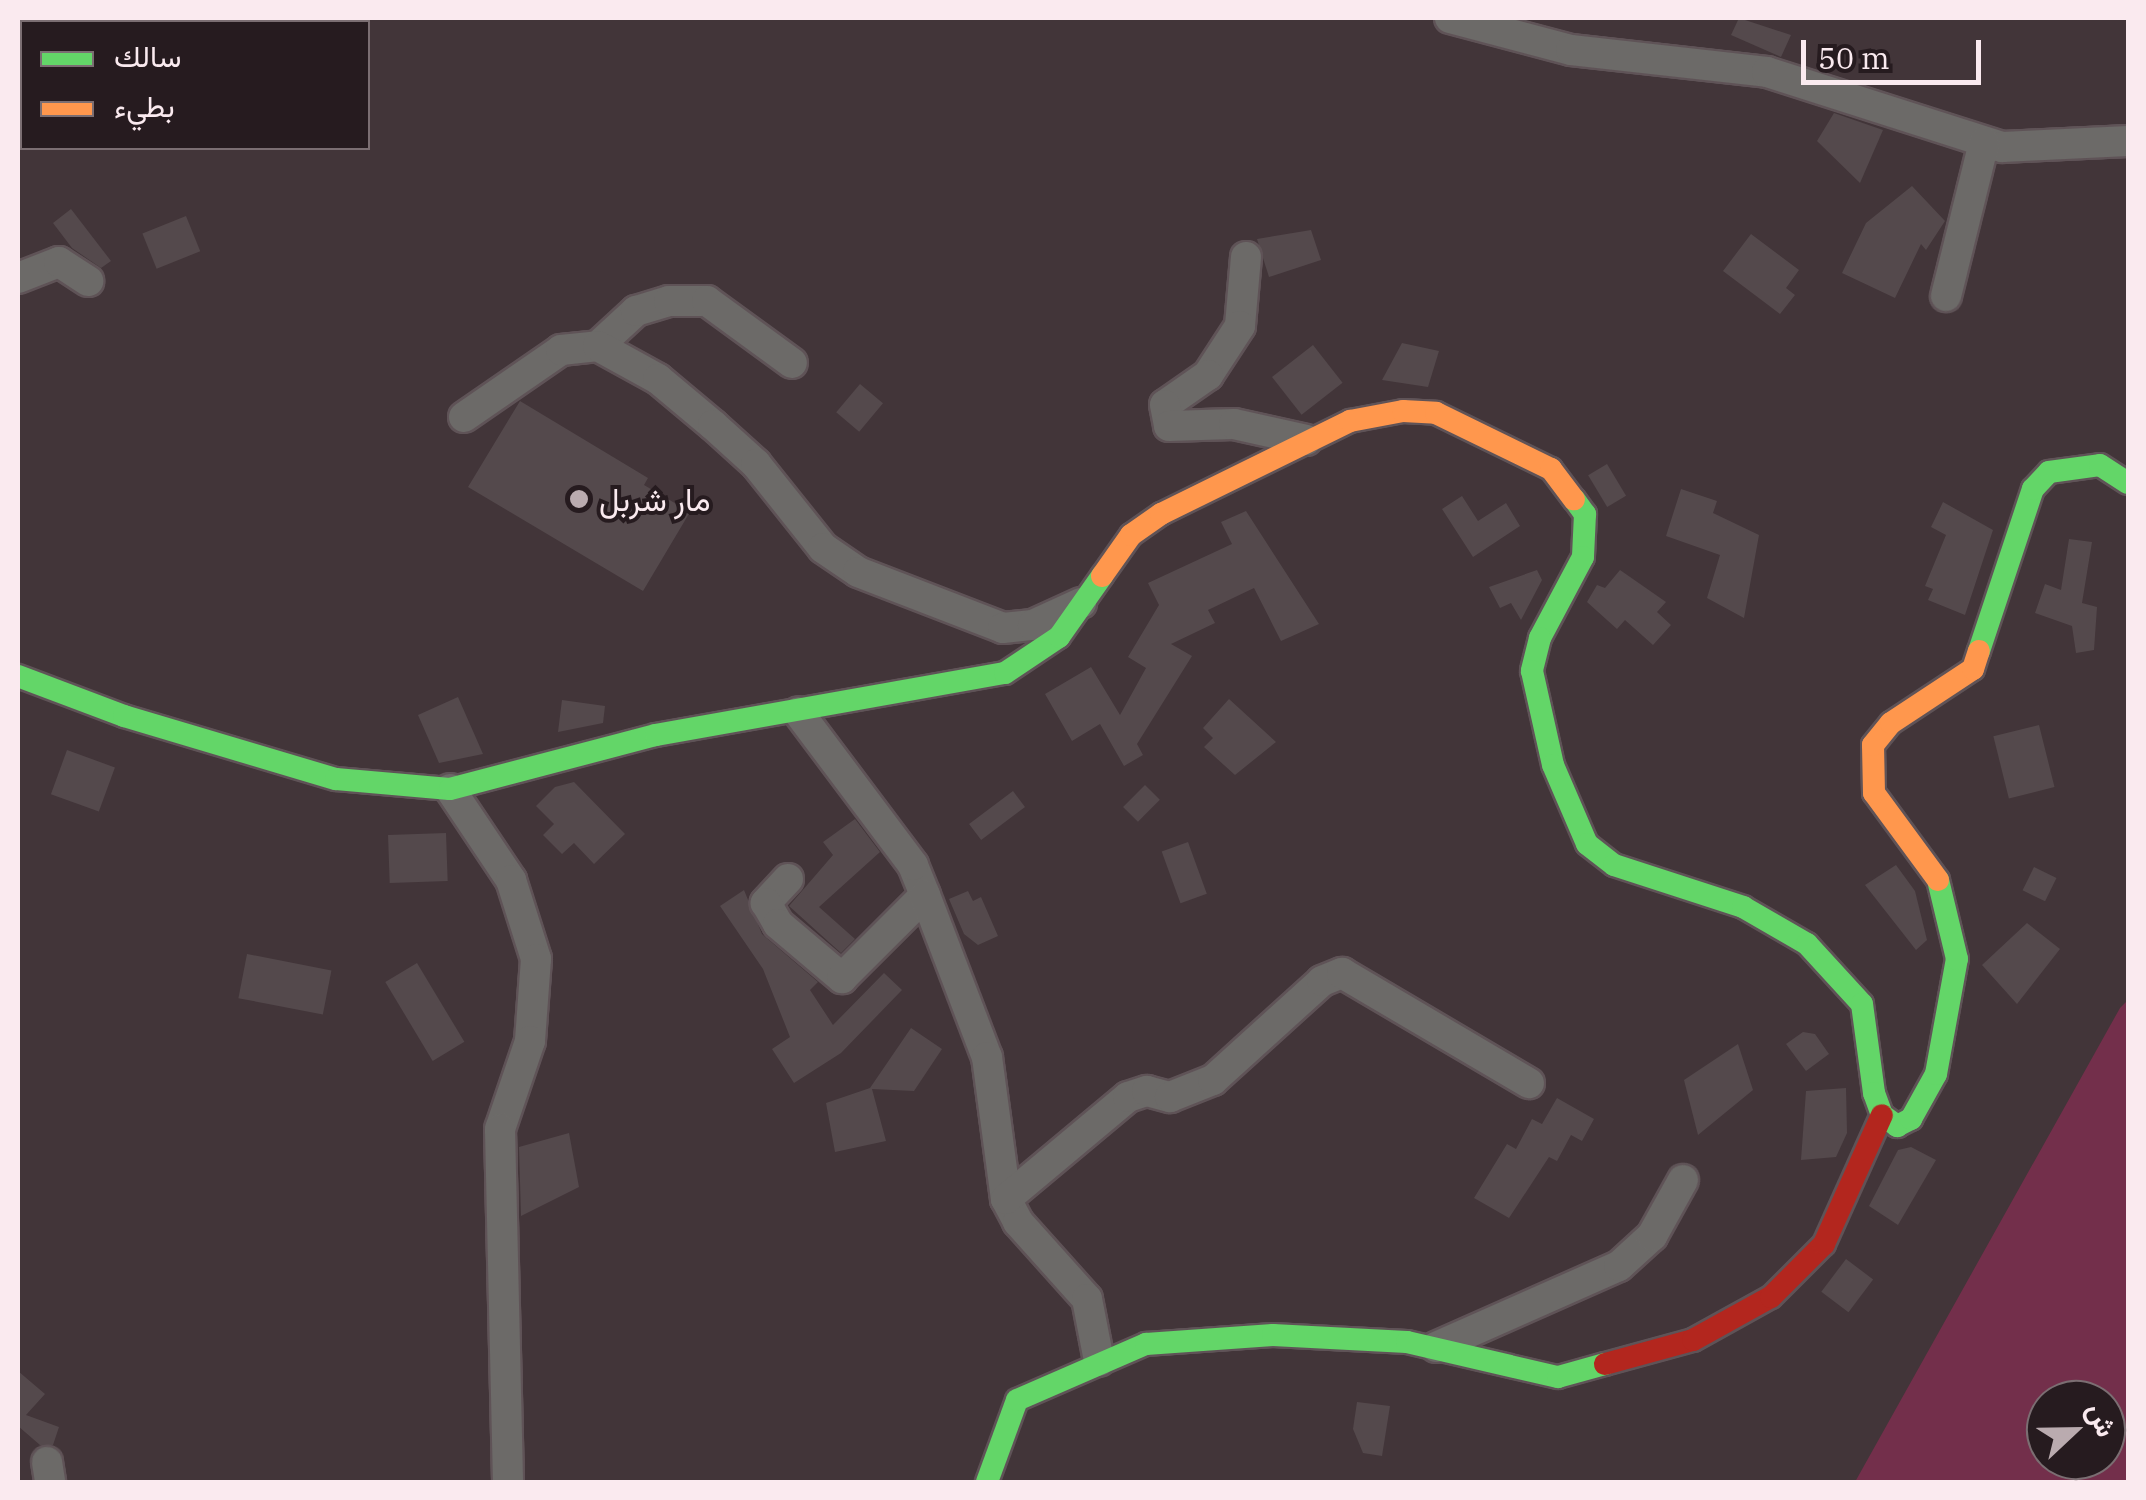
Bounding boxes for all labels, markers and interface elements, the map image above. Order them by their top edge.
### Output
legend [20,20,370,150]
scale bar [1806,20,1986,82]
text: سالك [114,36,181,75]
text: 50 m [1818,38,1890,77]
text: بطيء [114,86,175,125]
place label: مار شربل [599,480,711,518]
marker: مار شربل [568,488,590,510]
north arrow [2026,1380,2126,1480]
text: ش [2079,1397,2126,1442]

